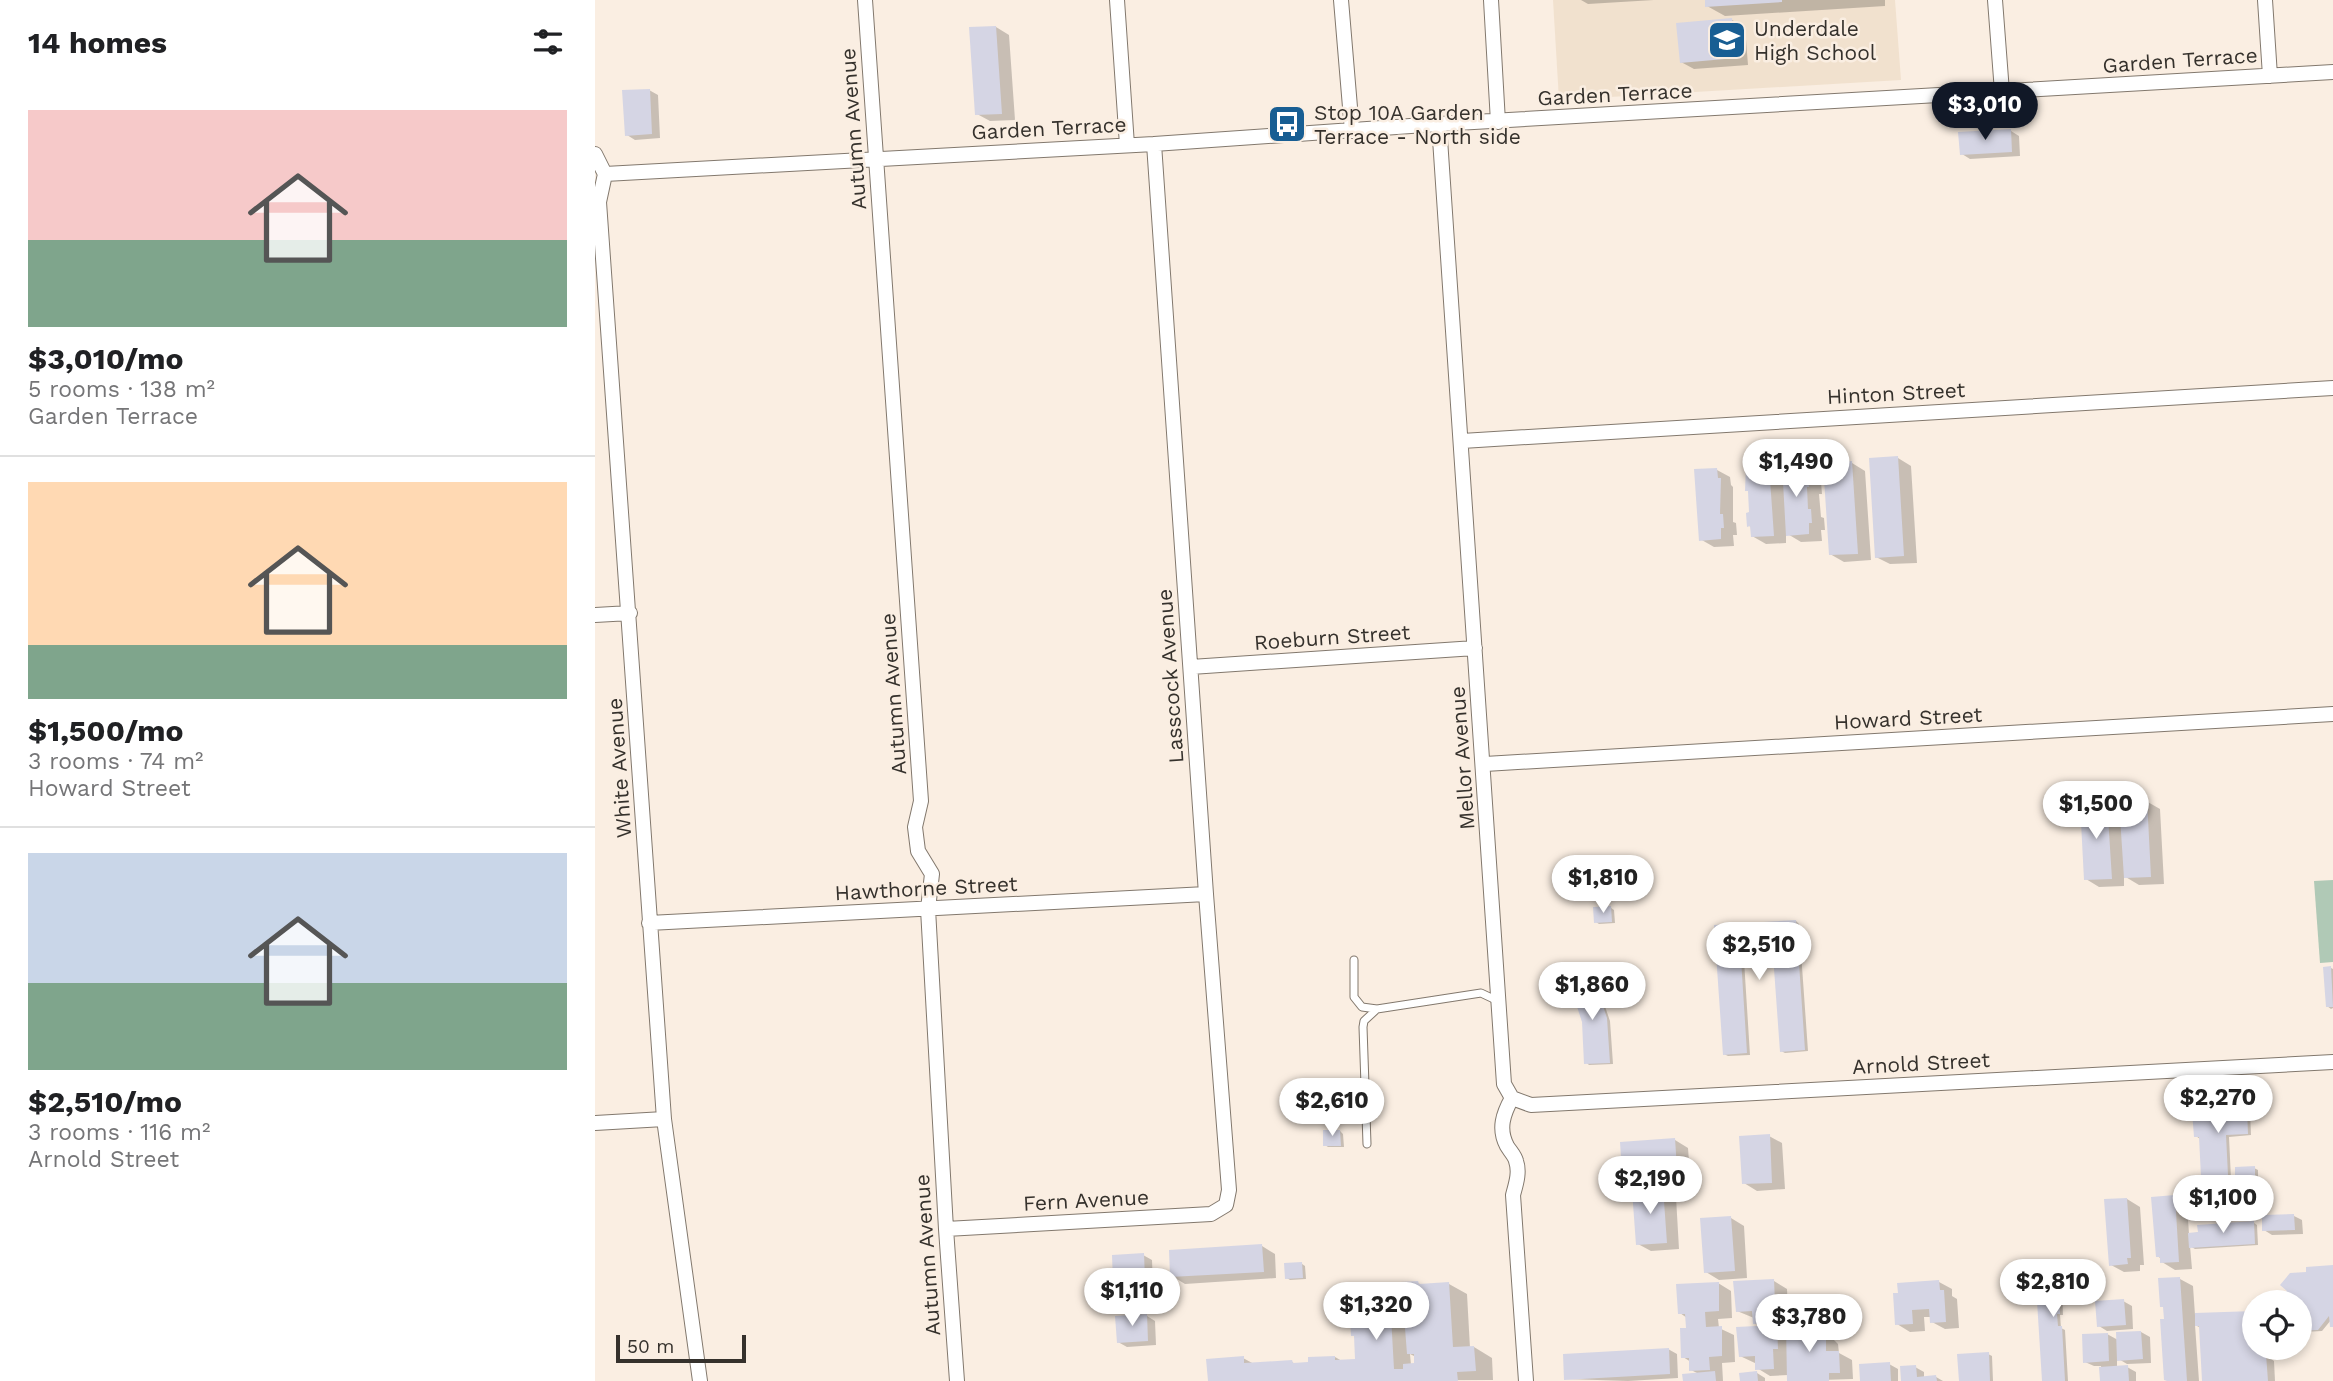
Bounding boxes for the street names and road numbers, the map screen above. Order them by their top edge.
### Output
street label: Garden Terrace [2102,42,2258,78]
street label: Autumn Avenue [835,47,871,211]
street label: Garden Terrace [1537,77,1693,111]
street label: Garden Terrace [971,111,1127,145]
street label: Hinton Street [1826,377,1966,409]
street label: Lasscock Avenue [1151,588,1189,764]
street label: Autumn Avenue [875,612,911,776]
street label: Roeburn Street [1253,619,1411,655]
street label: Mellor Avenue [1445,685,1479,831]
street label: White Avenue [602,697,636,839]
street label: Howard Street [1833,702,1983,734]
street label: Hawthorne Street [834,871,1018,905]
street label: Arnold Street [1851,1047,1991,1079]
street label: Autumn Avenue [909,1173,945,1337]
street label: Fern Avenue [1022,1184,1150,1216]

